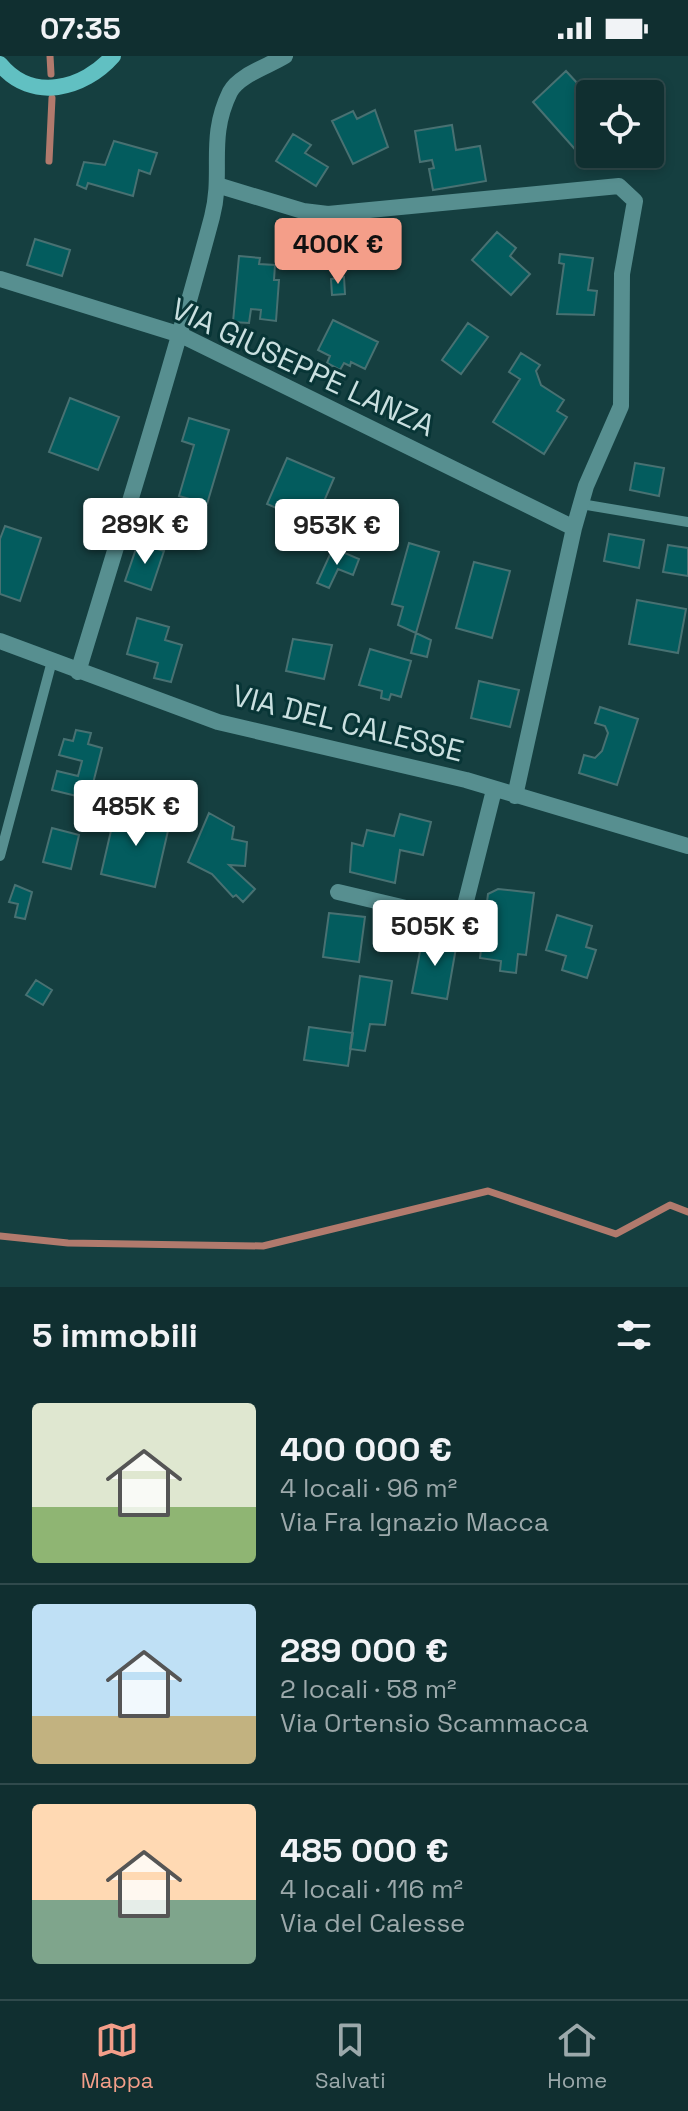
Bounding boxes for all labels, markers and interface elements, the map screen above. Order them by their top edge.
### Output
text: 07:35 [40,9,121,48]
map controls [576,80,664,168]
button: locate [576,80,664,168]
pin: 400K € [273,218,403,286]
text: 400K € [293,227,383,261]
street label: VIA GIUSEPPE LANZA [165,289,441,445]
pin: 289K € [80,498,210,566]
pin: 953K € [272,499,402,567]
text: 289K € [101,507,189,541]
text: 953K € [293,508,381,542]
street label: VIA DEL CALESSE [228,675,468,771]
pin: 485K € [71,780,201,848]
text: 485K € [92,789,180,823]
pin: 505K € [370,900,500,968]
text: 505K € [391,909,479,943]
icon: filters [612,1313,656,1357]
text: 5 immobili [32,1314,198,1357]
text: 400 000 € [280,1428,452,1471]
icon: home [96,1435,192,1531]
text: 4 locali · 96 m² [280,1471,457,1505]
text: Via Fra Ignazio Macca [280,1505,549,1539]
text: 289 000 € [280,1629,448,1672]
icon: home [96,1636,192,1732]
text: 2 locali · 58 m² [280,1672,457,1706]
text: Via Ortensio Scammacca [280,1706,589,1740]
text: 485 000 € [280,1829,449,1872]
icon: home [96,1836,192,1932]
text: 4 locali · 116 m² [280,1872,463,1906]
text: Via del Calesse [280,1906,465,1940]
tab: Mappa [81,2018,153,2094]
tab: Salvati [315,2018,386,2094]
tab: Home [547,2018,607,2094]

